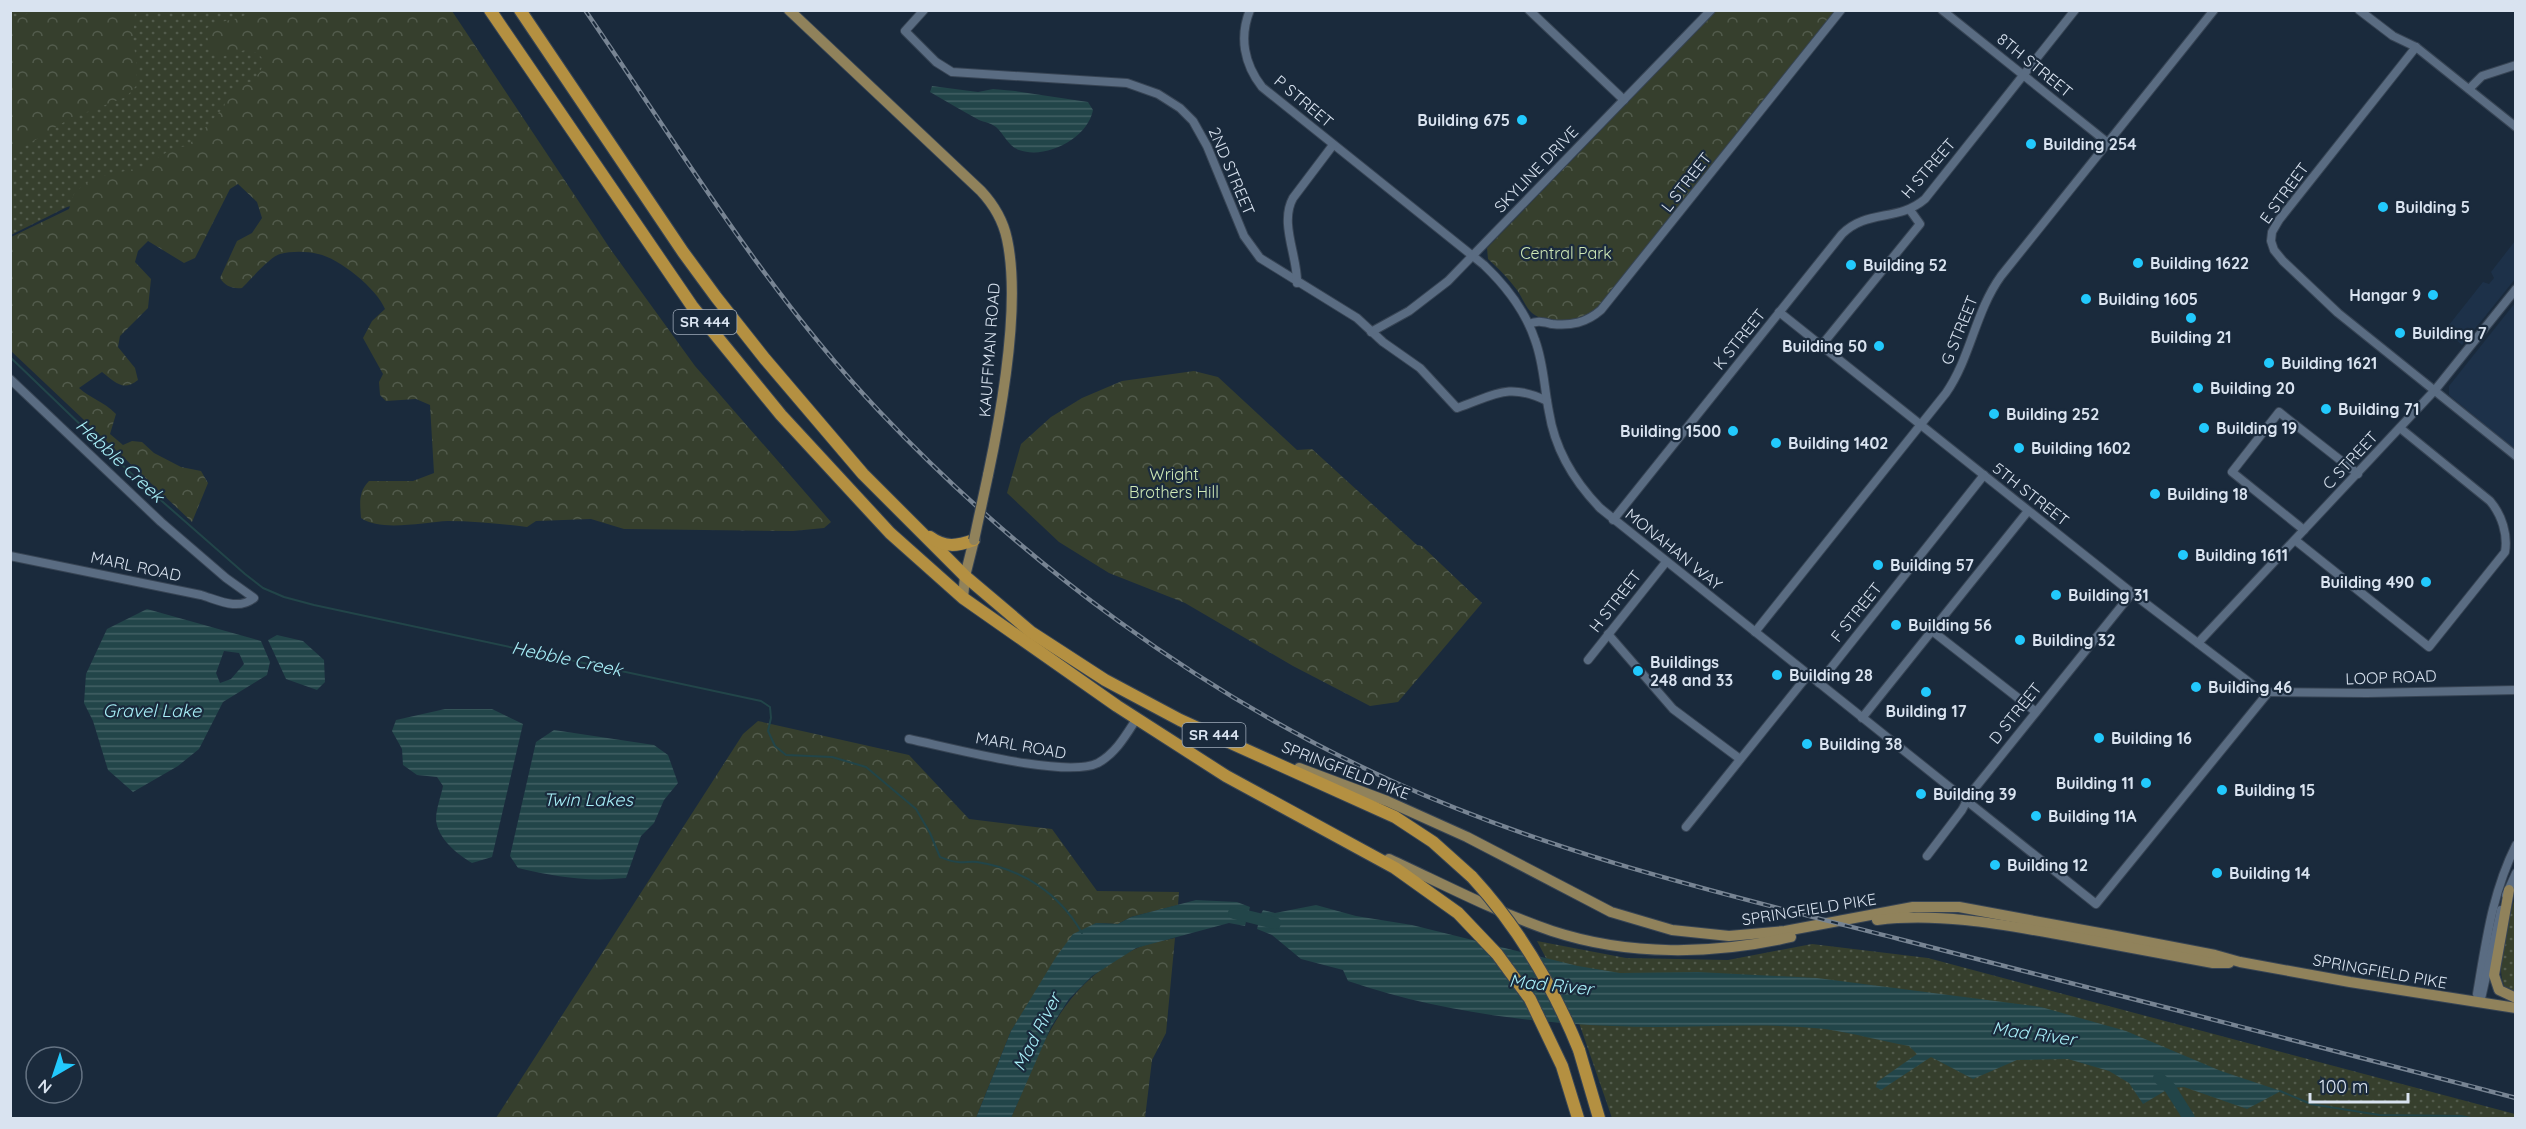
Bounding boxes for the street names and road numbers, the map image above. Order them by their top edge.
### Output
street label: 8TH STREET [1993,28,2077,102]
street label: P STREET [1270,70,1338,132]
street label: SKYLINE DRIVE [1490,122,1582,216]
street label: 2ND STREET [1205,124,1260,218]
street label: H STREET [1896,134,1960,202]
street label: L STREET [1657,148,1716,216]
street label: E STREET [2255,158,2313,227]
street label: KAUFFMAN ROAD [974,282,1004,418]
street label: G STREET [1936,292,1982,367]
street label: K STREET [1708,304,1770,373]
road number: SR 444 [674,310,736,334]
street label: C STREET [2318,427,2382,493]
street label: 5TH STREET [1989,458,2073,530]
street label: MONAHAN WAY [1621,504,1727,594]
street label: MARL ROAD [89,547,183,585]
street label: H STREET [1585,566,1646,636]
street label: F STREET [1826,578,1886,646]
street label: LOOP ROAD [2345,665,2437,689]
street label: D STREET [1984,678,2046,748]
road number: SR 444 [1182,723,1246,747]
street label: MARL ROAD [974,727,1068,763]
street label: SPRINGFIELD PIKE [1279,736,1413,804]
street label: SPRINGFIELD PIKE [1740,888,1878,930]
street label: SPRINGFIELD PIKE [2311,949,2449,993]

